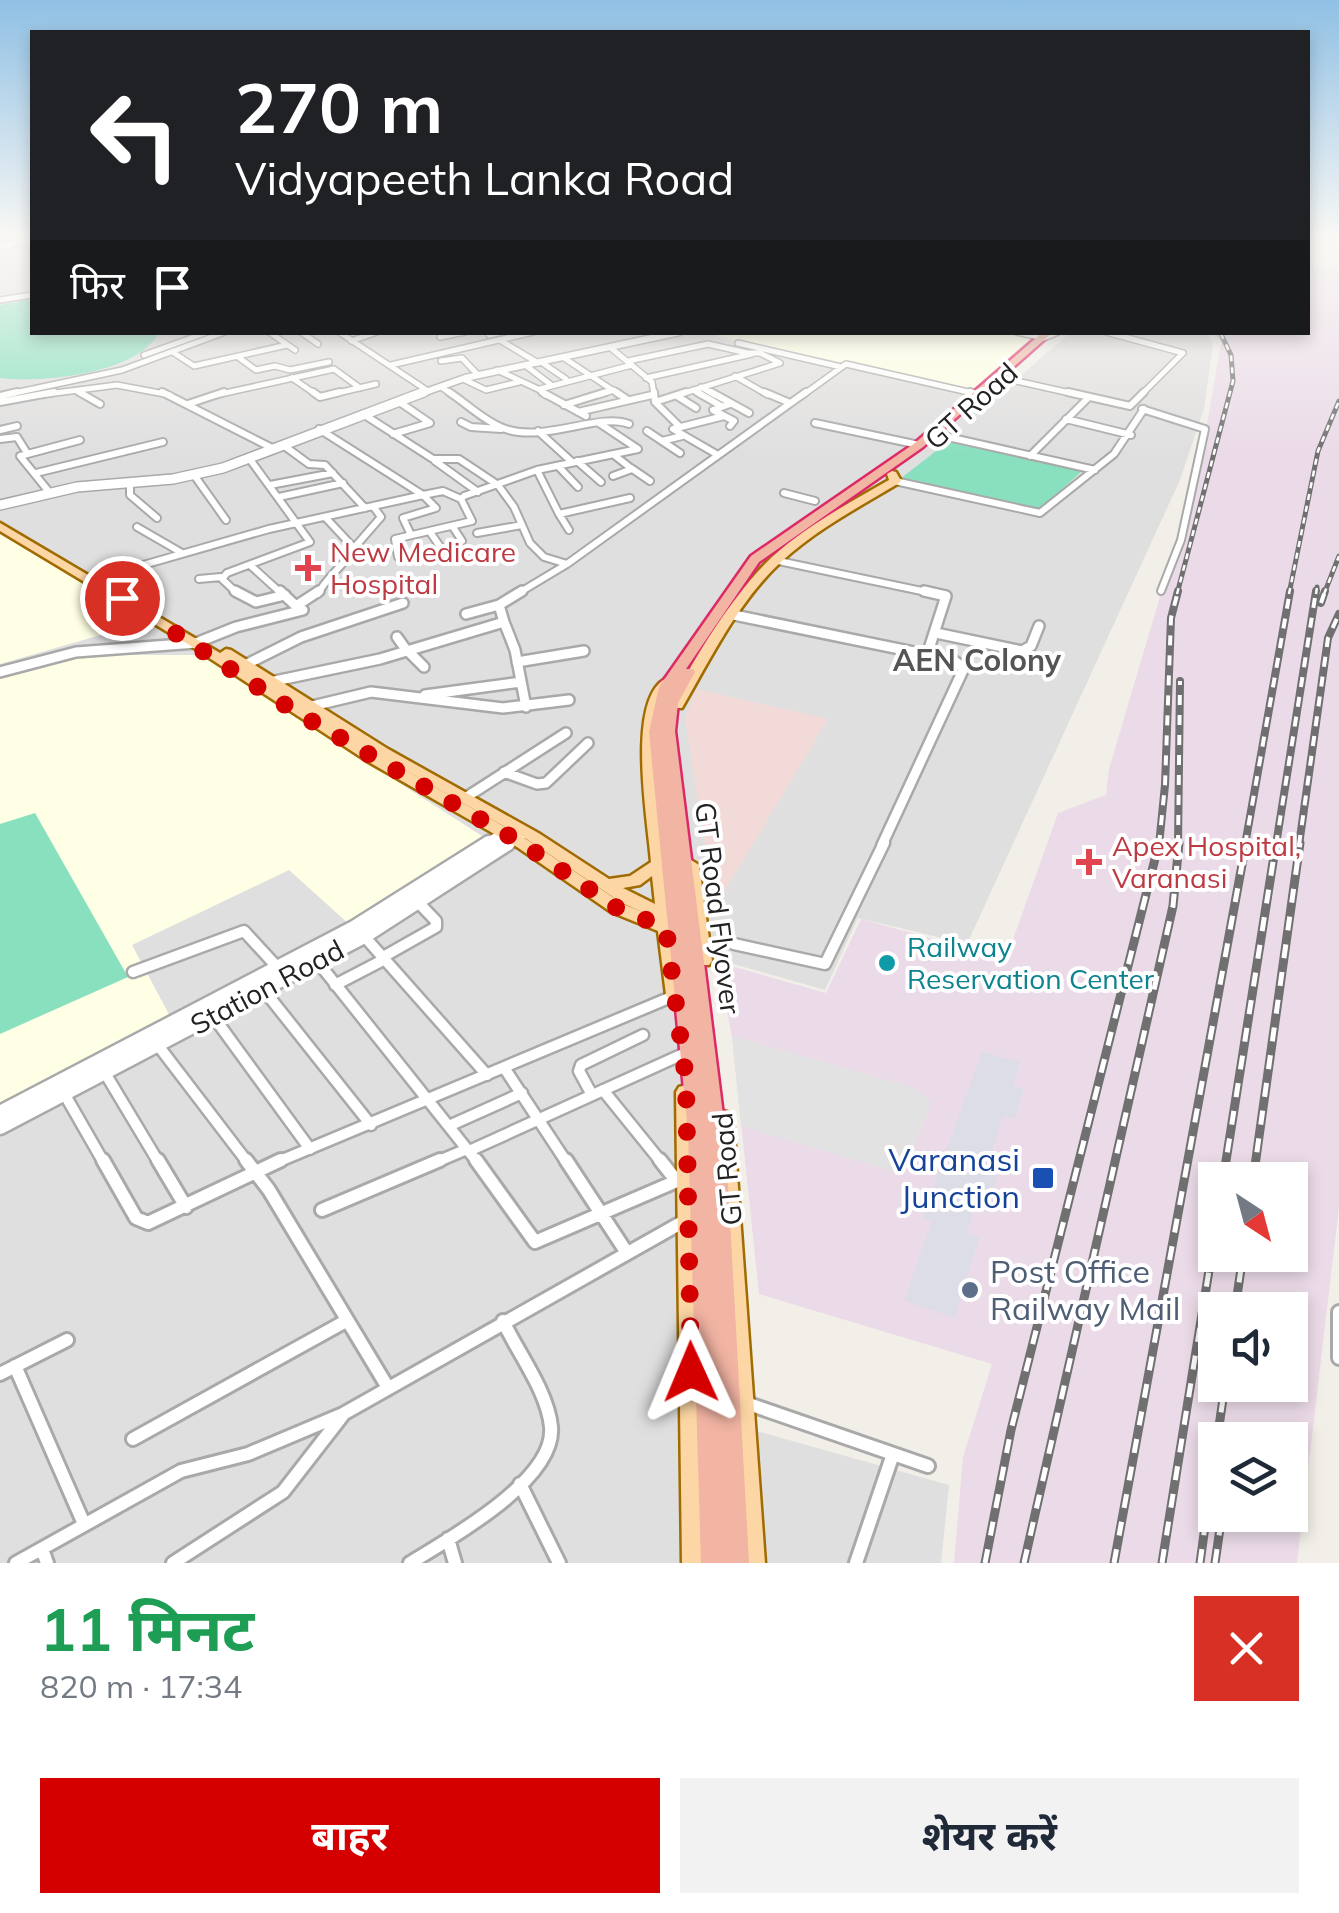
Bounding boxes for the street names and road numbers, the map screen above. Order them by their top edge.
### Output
street label: GT Road [917,355,1024,456]
street label: GT Road Flyover [688,800,749,1017]
street label: Station Road [184,931,350,1042]
street label: GT Road [704,1111,749,1227]

